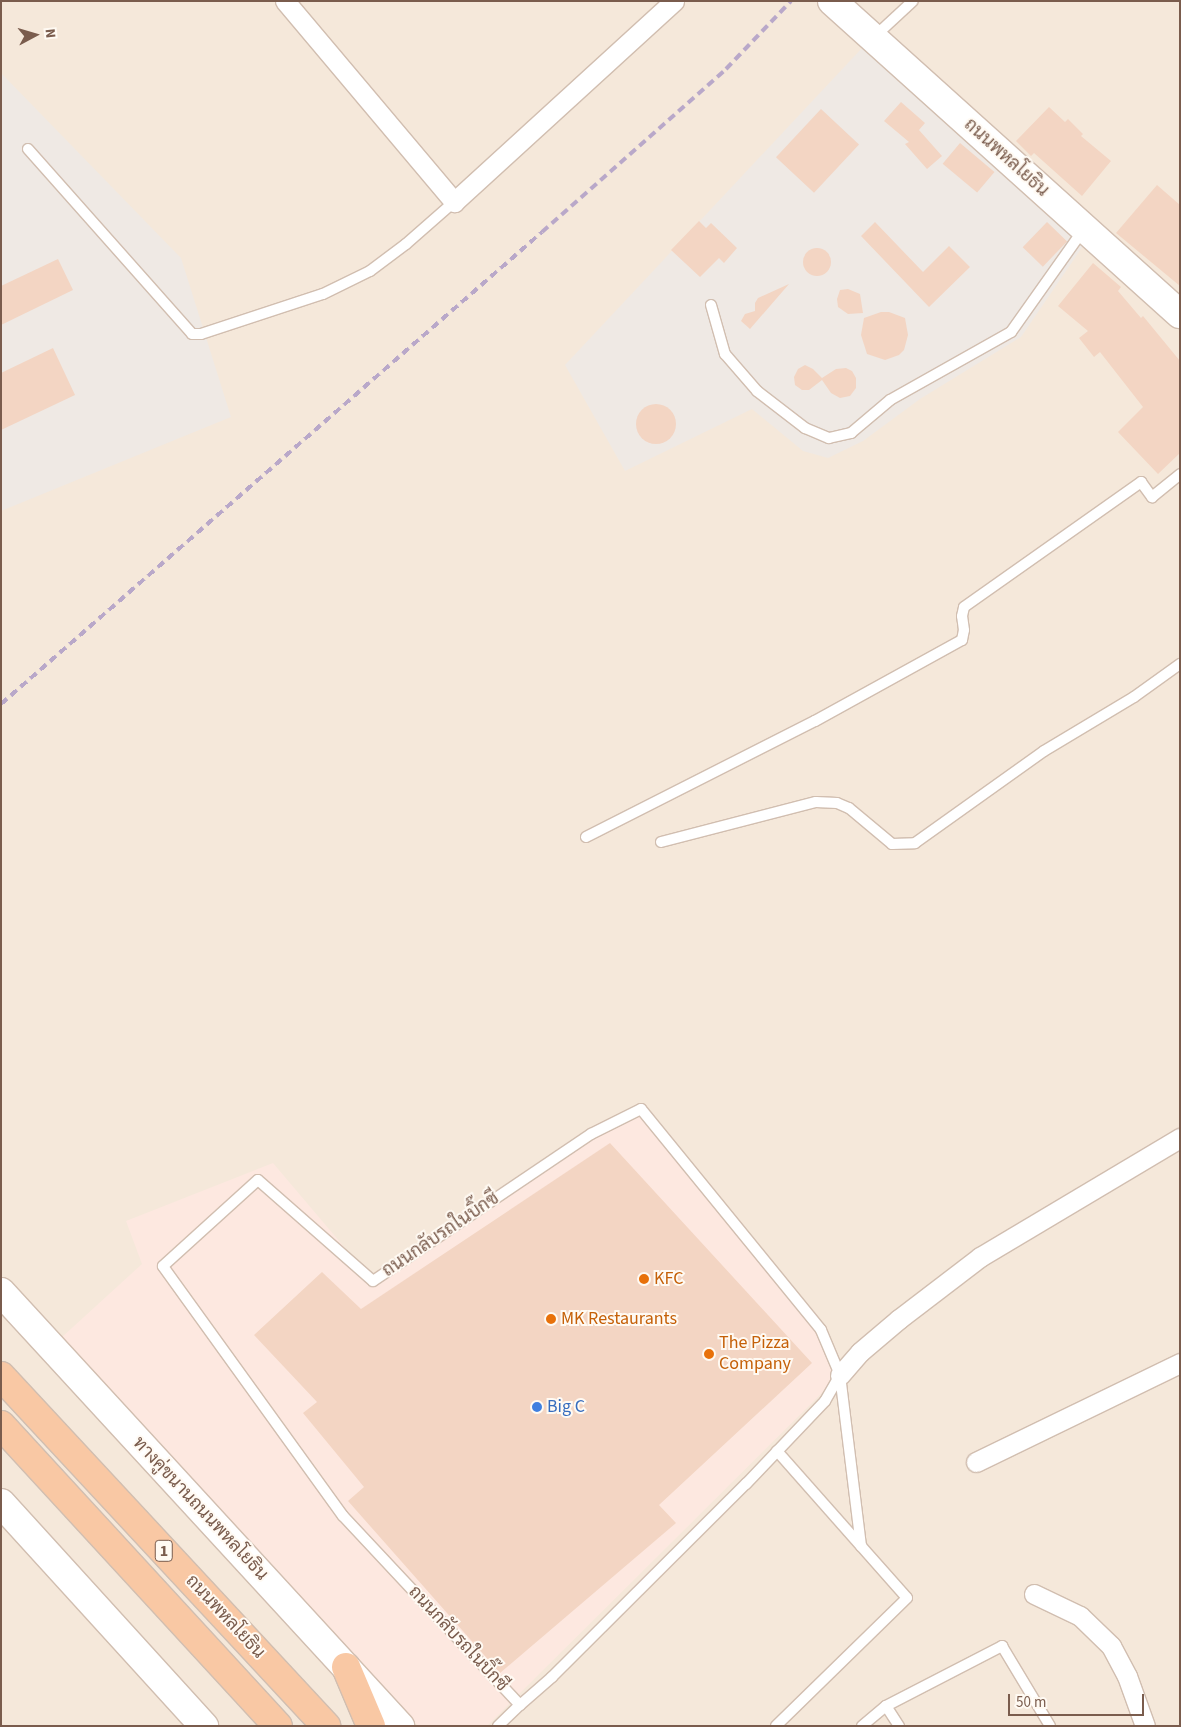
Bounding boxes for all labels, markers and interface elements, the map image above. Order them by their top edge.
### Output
north arrow [10,10,60,60]
text: N [39,28,60,39]
street label: ถนนพหลโยธิน [959,114,1053,202]
street label: ถนนกลับรถในบิ๊กซี [378,1188,504,1282]
place label: KFC [654,1268,683,1290]
marker: KFC [638,1273,650,1285]
place label: MK Restaurants [561,1308,677,1330]
marker: MK Restaurants [545,1313,557,1325]
place label: The Pizza Company [719,1333,791,1376]
marker: The Pizza Company [703,1348,715,1360]
place label: Big C [547,1396,585,1418]
marker: Big C [531,1401,543,1413]
street label: ทางคู่ขนานถนนพหลโยธิน [128,1433,272,1585]
road number: 1 [154,1538,174,1564]
street label: ถนนพหลโยธิน [181,1571,269,1663]
street label: ถนนกลับรถในบิ๊กซี [404,1582,512,1696]
scale bar [1011,1684,1147,1716]
text: 50 m [1016,1692,1046,1713]

